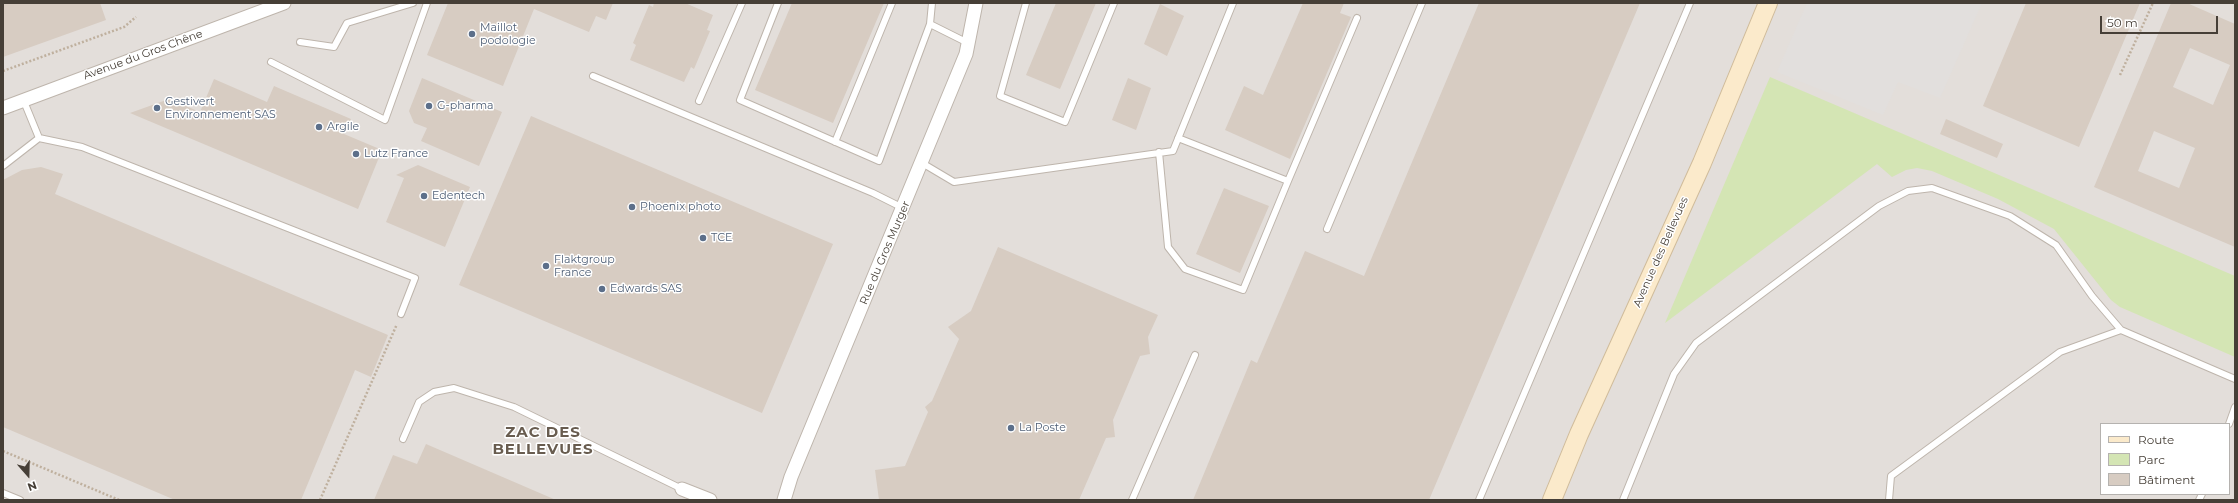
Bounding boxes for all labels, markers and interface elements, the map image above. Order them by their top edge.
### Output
scale bar [2102,8,2220,34]
text: 50 m [2107,15,2138,30]
place label: Maillot podologie [480,21,536,47]
street label: Avenue du Gros Chêne [82,27,204,83]
marker: Maillot podologie [467,29,477,39]
place label: Gestivert Environnement SAS [165,95,276,121]
place label: G-pharma [437,99,494,113]
marker: G-pharma [424,101,434,111]
marker: Gestivert Environnement SAS [152,103,162,113]
place label: Argile [327,120,359,134]
marker: Argile [314,122,324,132]
place label: Lutz France [364,147,428,161]
marker: Lutz France [351,149,361,159]
place label: Edentech [432,189,485,203]
marker: Edentech [419,191,429,201]
street label: Avenue des Bellevues [1631,195,1691,309]
street label: Rue du Gros Murger [857,199,913,307]
place label: Phoenix photo [640,200,721,214]
marker: Phoenix photo [627,202,637,212]
place label: TCE [711,231,732,245]
marker: TCE [698,233,708,243]
place label: Flaktgroup France [554,253,615,279]
marker: Flaktgroup France [541,261,551,271]
place label: Edwards SAS [610,282,682,296]
marker: Edwards SAS [597,284,607,294]
place label: La Poste [1019,421,1066,435]
marker: La Poste [1006,423,1016,433]
legend [2100,423,2230,495]
district label: ZAC DES BELLEVUES [492,424,594,459]
text: Route [2138,432,2174,447]
text: Parc [2138,452,2165,467]
north arrow [8,455,48,495]
text: Bâtiment [2138,472,2195,487]
text: N [26,478,39,494]

